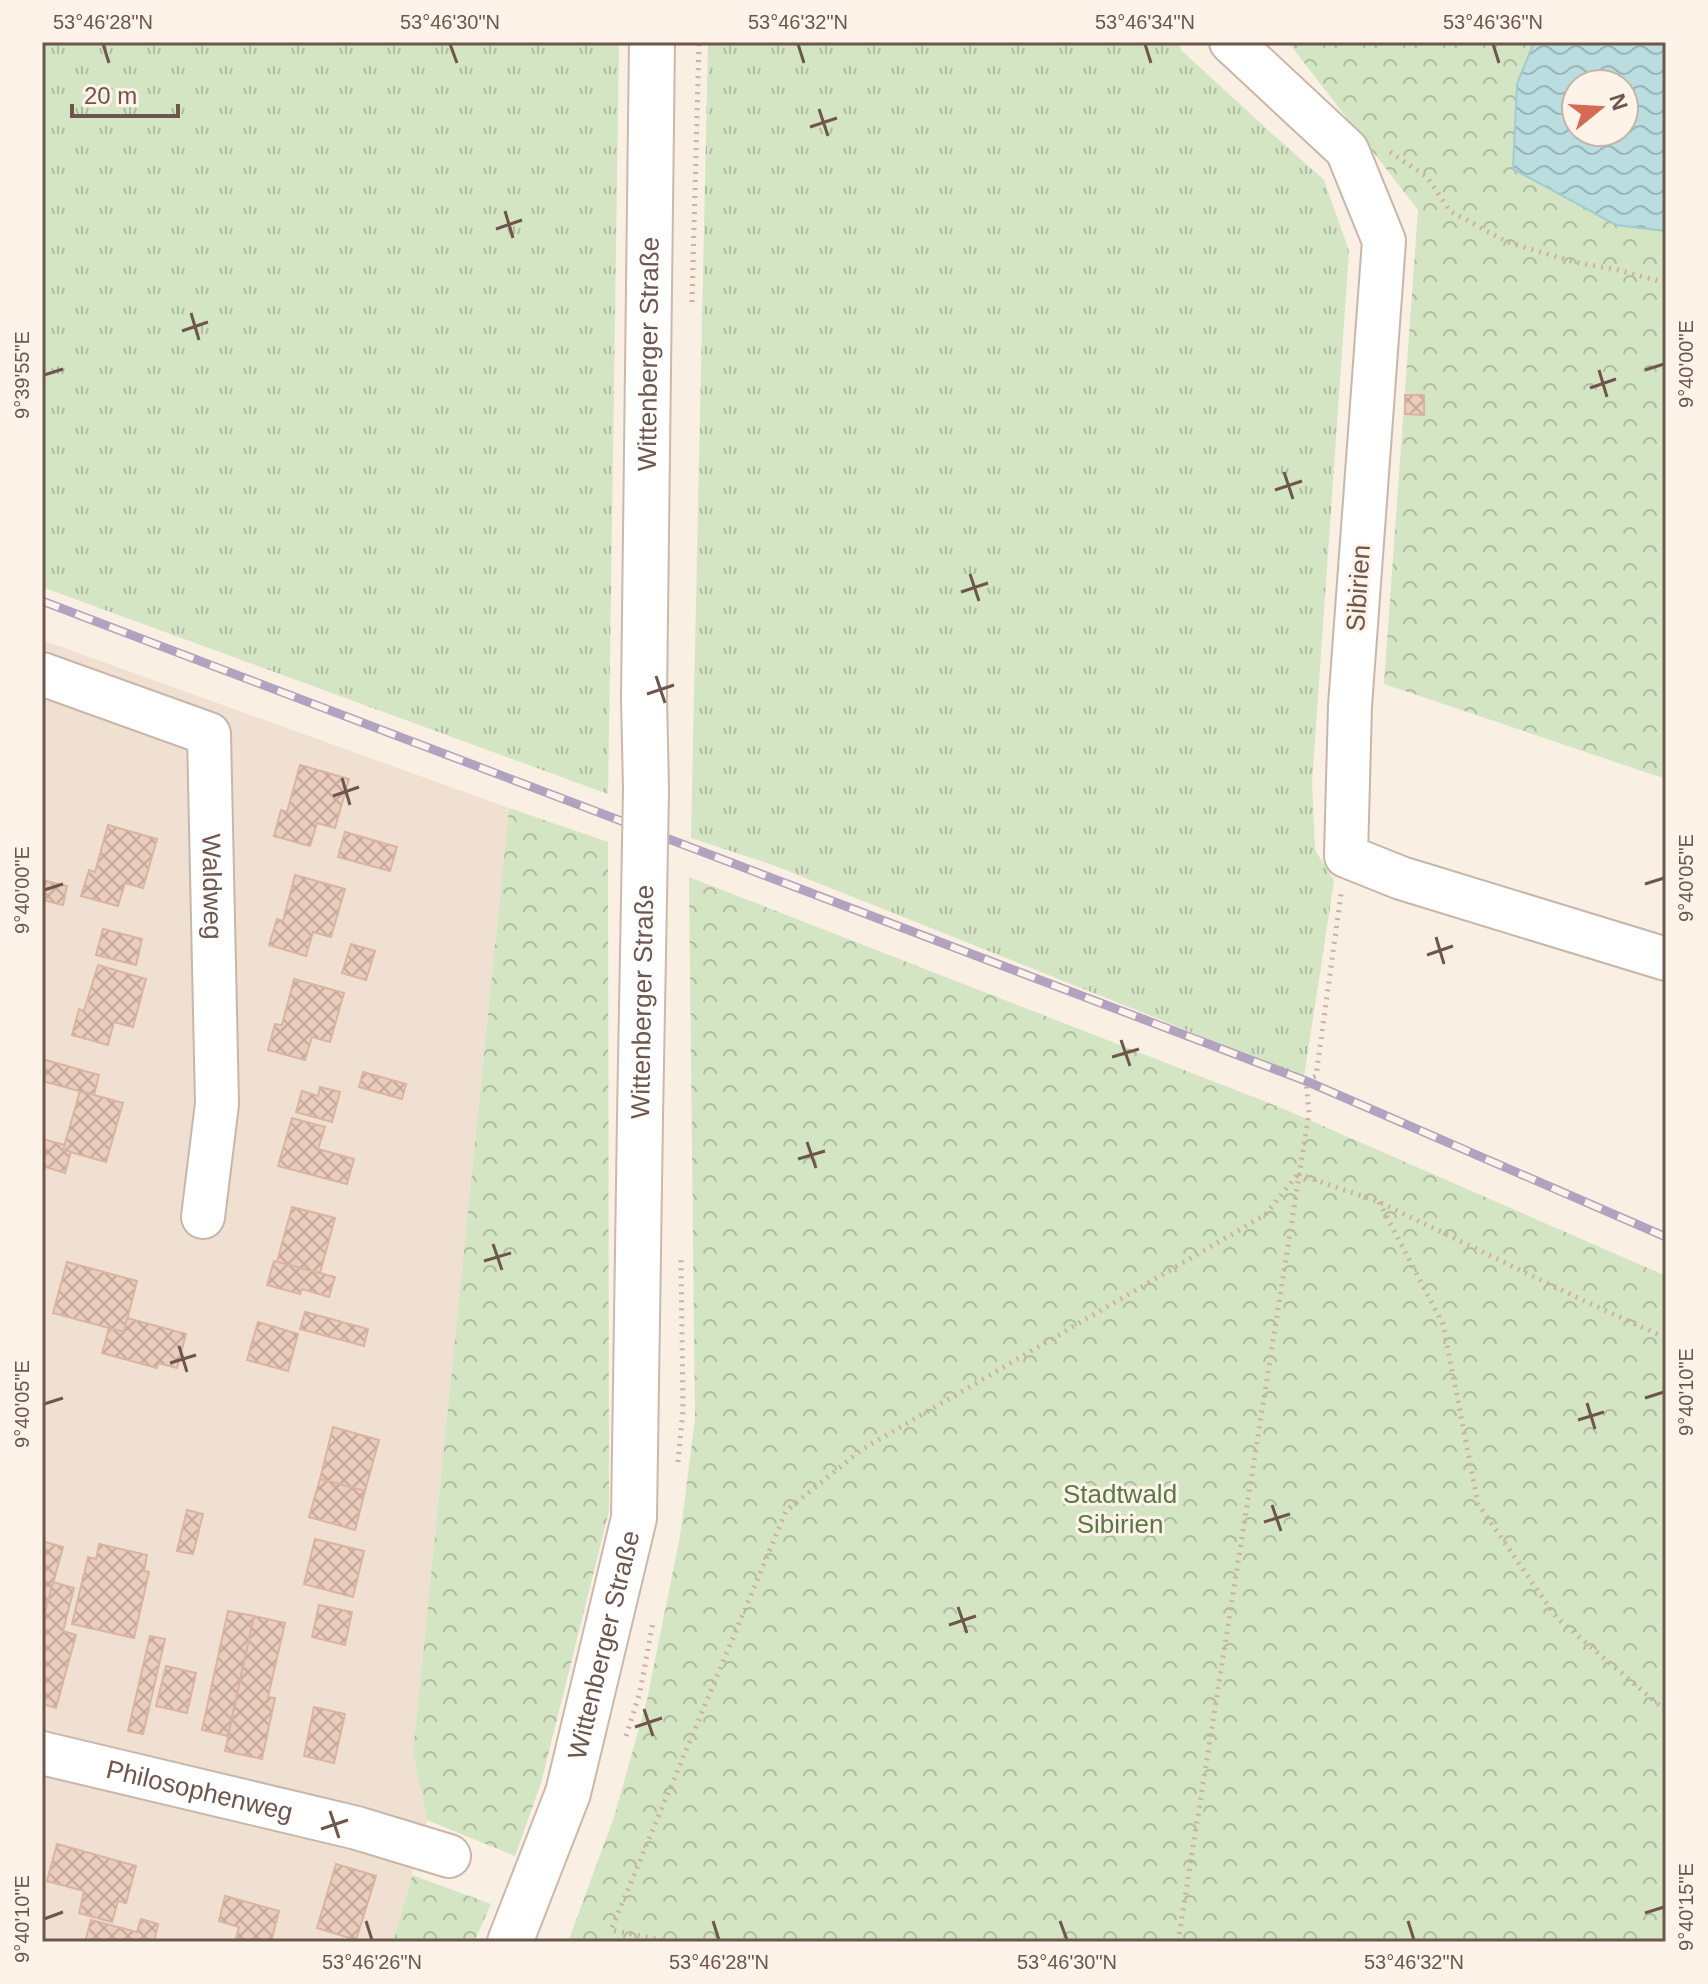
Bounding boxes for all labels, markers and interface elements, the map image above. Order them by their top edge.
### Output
text: 53°46'28"N [53,11,153,33]
text: 53°46'30"N [400,11,500,33]
text: 53°46'32"N [748,11,848,33]
text: 53°46'34"N [1095,11,1195,33]
text: 53°46'36"N [1443,11,1543,33]
scale bar [72,68,178,118]
north arrow [1560,68,1640,148]
text: 20 m [84,82,137,109]
text: N [1604,91,1633,113]
street label: Wittenberger Straße [632,237,665,471]
text: 9°40'00"E [1675,320,1697,408]
text: 9°39'55"E [11,331,33,419]
street label: Sibirien [1340,544,1376,632]
street label: Waldweg [196,833,228,940]
text: 9°40'05"E [1675,834,1697,922]
text: 9°40'00"E [11,846,33,934]
street label: Wittenberger Straße [625,885,659,1119]
text: 9°40'10"E [1675,1348,1697,1436]
text: 9°40'05"E [11,1360,33,1448]
park label: Stadtwald Sibirien [1063,1479,1177,1539]
street label: Wittenberger Straße [562,1528,645,1762]
street label: Philosophenweg [103,1754,296,1827]
text: 9°40'15"E [1675,1863,1697,1951]
text: 9°40'10"E [11,1875,33,1963]
text: 53°46'26"N [322,1951,422,1973]
text: 53°46'28"N [669,1951,769,1973]
text: 53°46'30"N [1017,1951,1117,1973]
text: 53°46'32"N [1364,1951,1464,1973]

